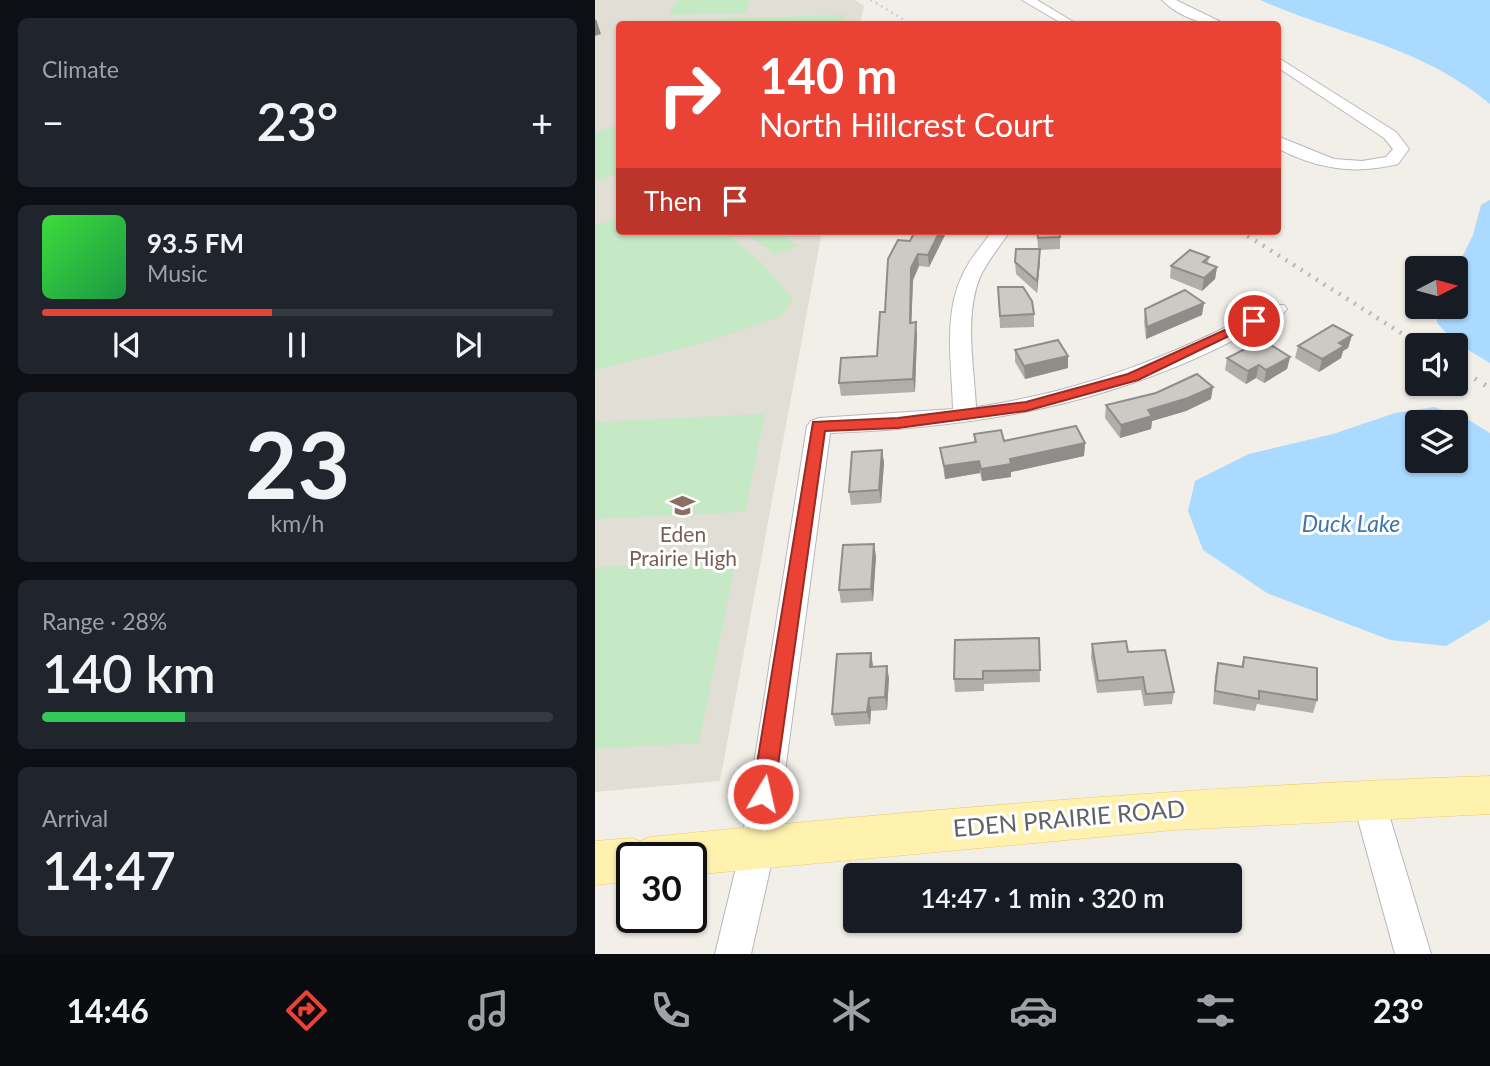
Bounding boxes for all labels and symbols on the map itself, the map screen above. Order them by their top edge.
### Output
north arrow [1405,256,1468,318]
pin [1224,291,1284,351]
school or university icon: Eden Prairie High [669,492,697,520]
water label: Duck Lake [1302,509,1400,537]
place label: Eden Prairie High [629,521,737,570]
position arrow [726,757,800,831]
street label: EDEN PRAIRIE ROAD [952,793,1186,842]
speed limit sign: 30 [616,842,707,933]

